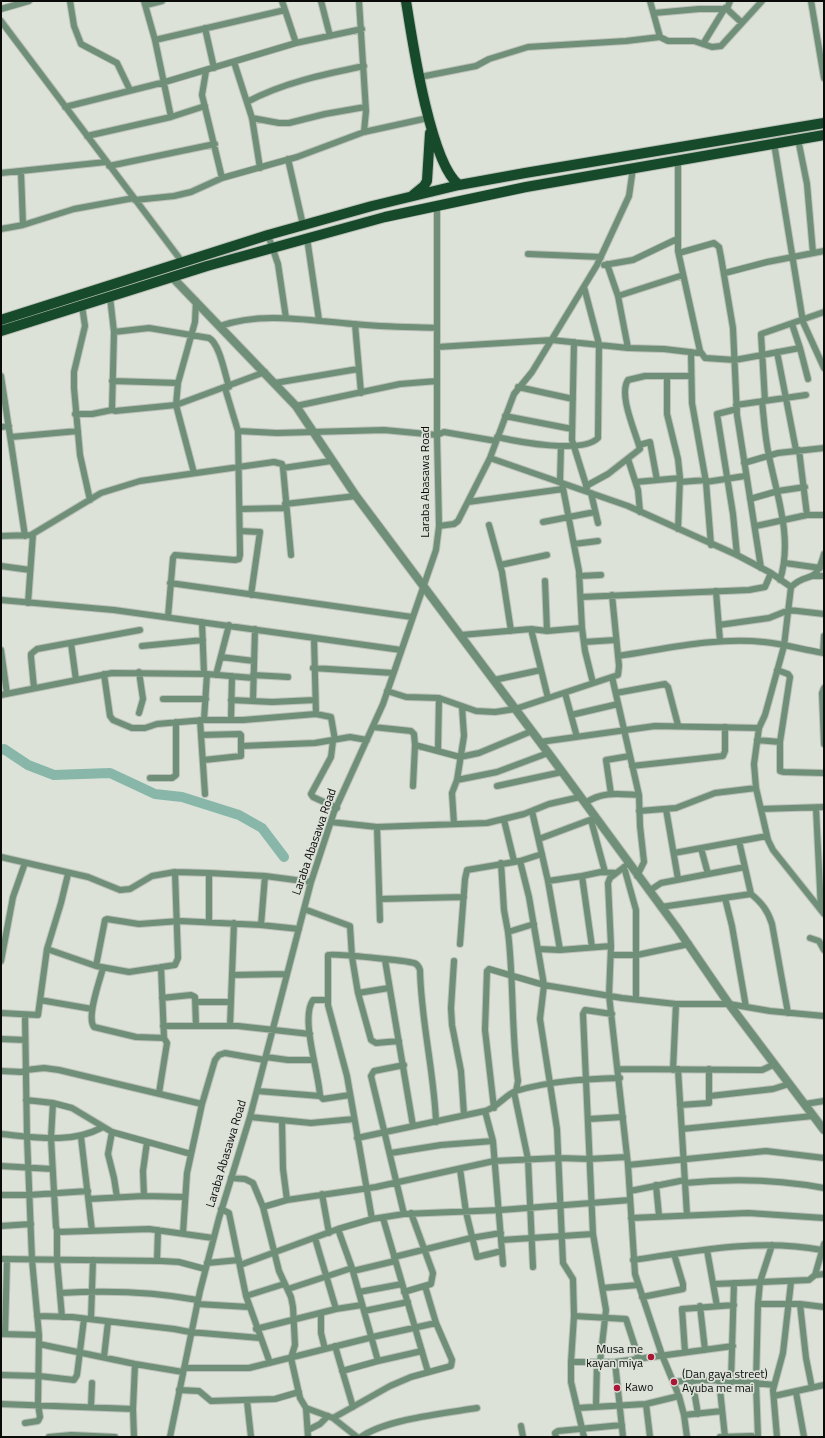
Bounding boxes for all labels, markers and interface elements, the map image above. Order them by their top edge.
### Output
street label: Laraba Abasawa Road [419,426,433,538]
street label: Laraba Abasawa Road [290,787,340,897]
street label: Laraba Abasawa Road [204,1098,250,1210]
place label: Musa me kayan miya [586,1343,643,1371]
marker: Musa me kayan miya [646,1352,656,1362]
place label: (Dan gaya street) Ayuba me mai [682,1368,768,1396]
marker: (Dan gaya street) Ayuba me mai [669,1377,679,1387]
place label: Kawo [625,1381,653,1395]
marker: Kawo [612,1383,622,1393]

